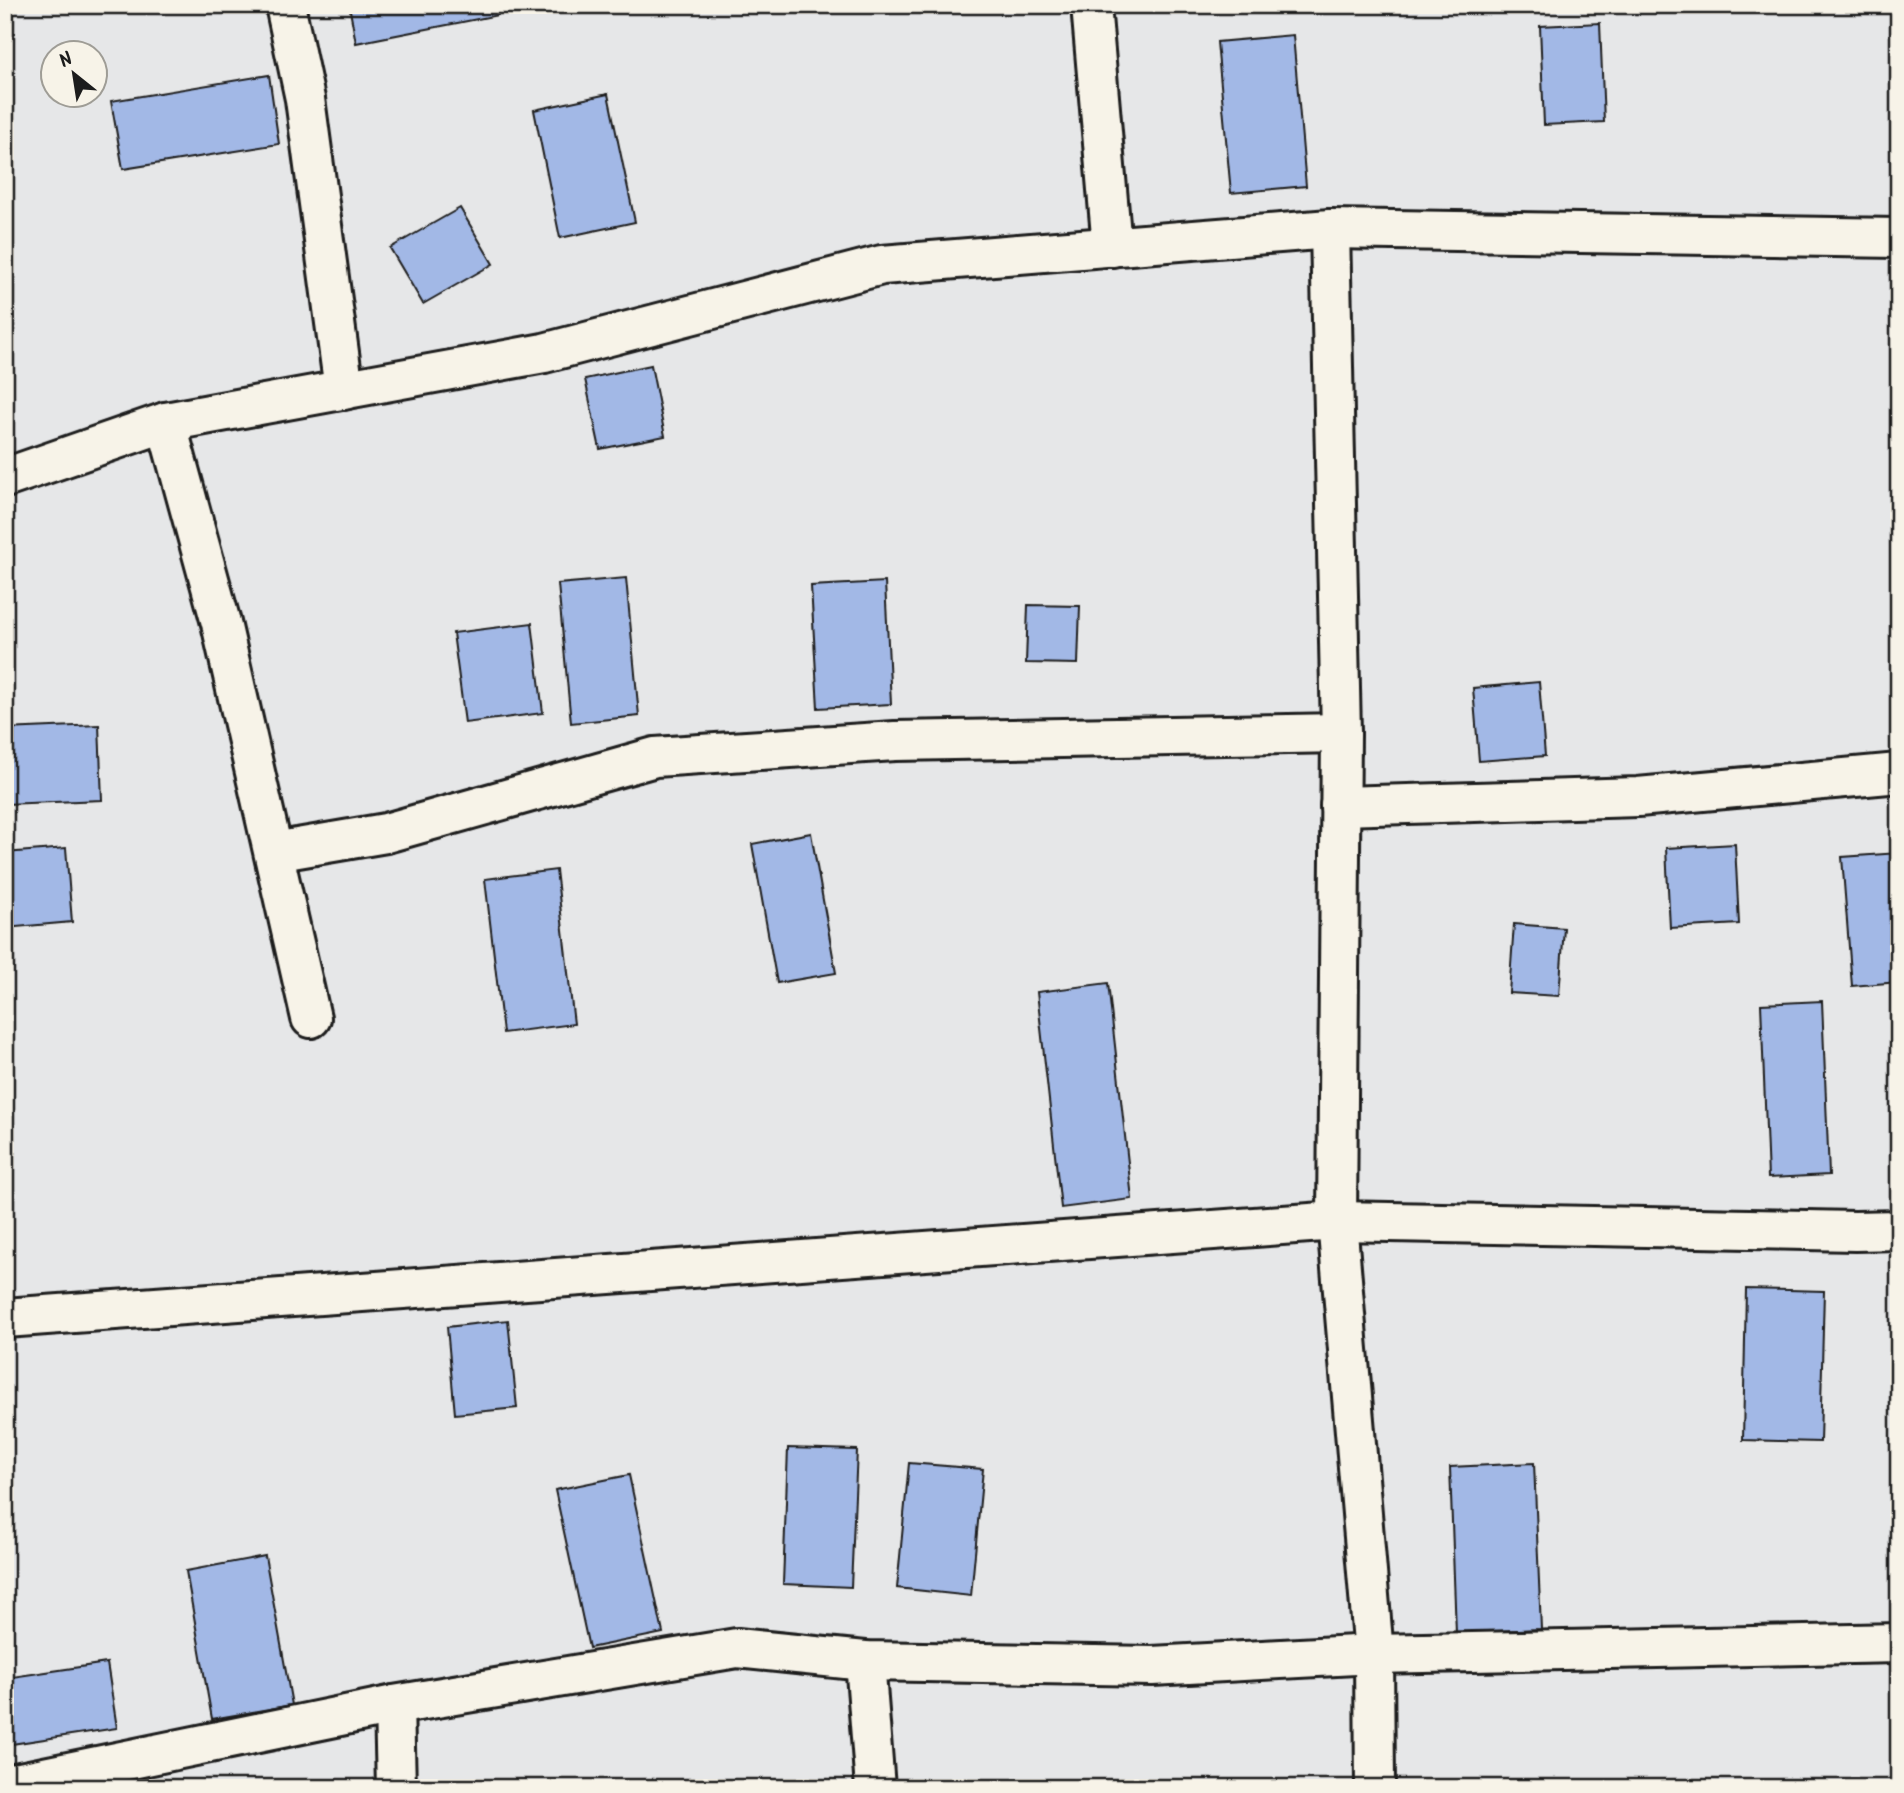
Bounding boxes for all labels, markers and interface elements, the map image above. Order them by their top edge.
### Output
north arrow [38,38,108,108]
text: N [54,45,79,77]

